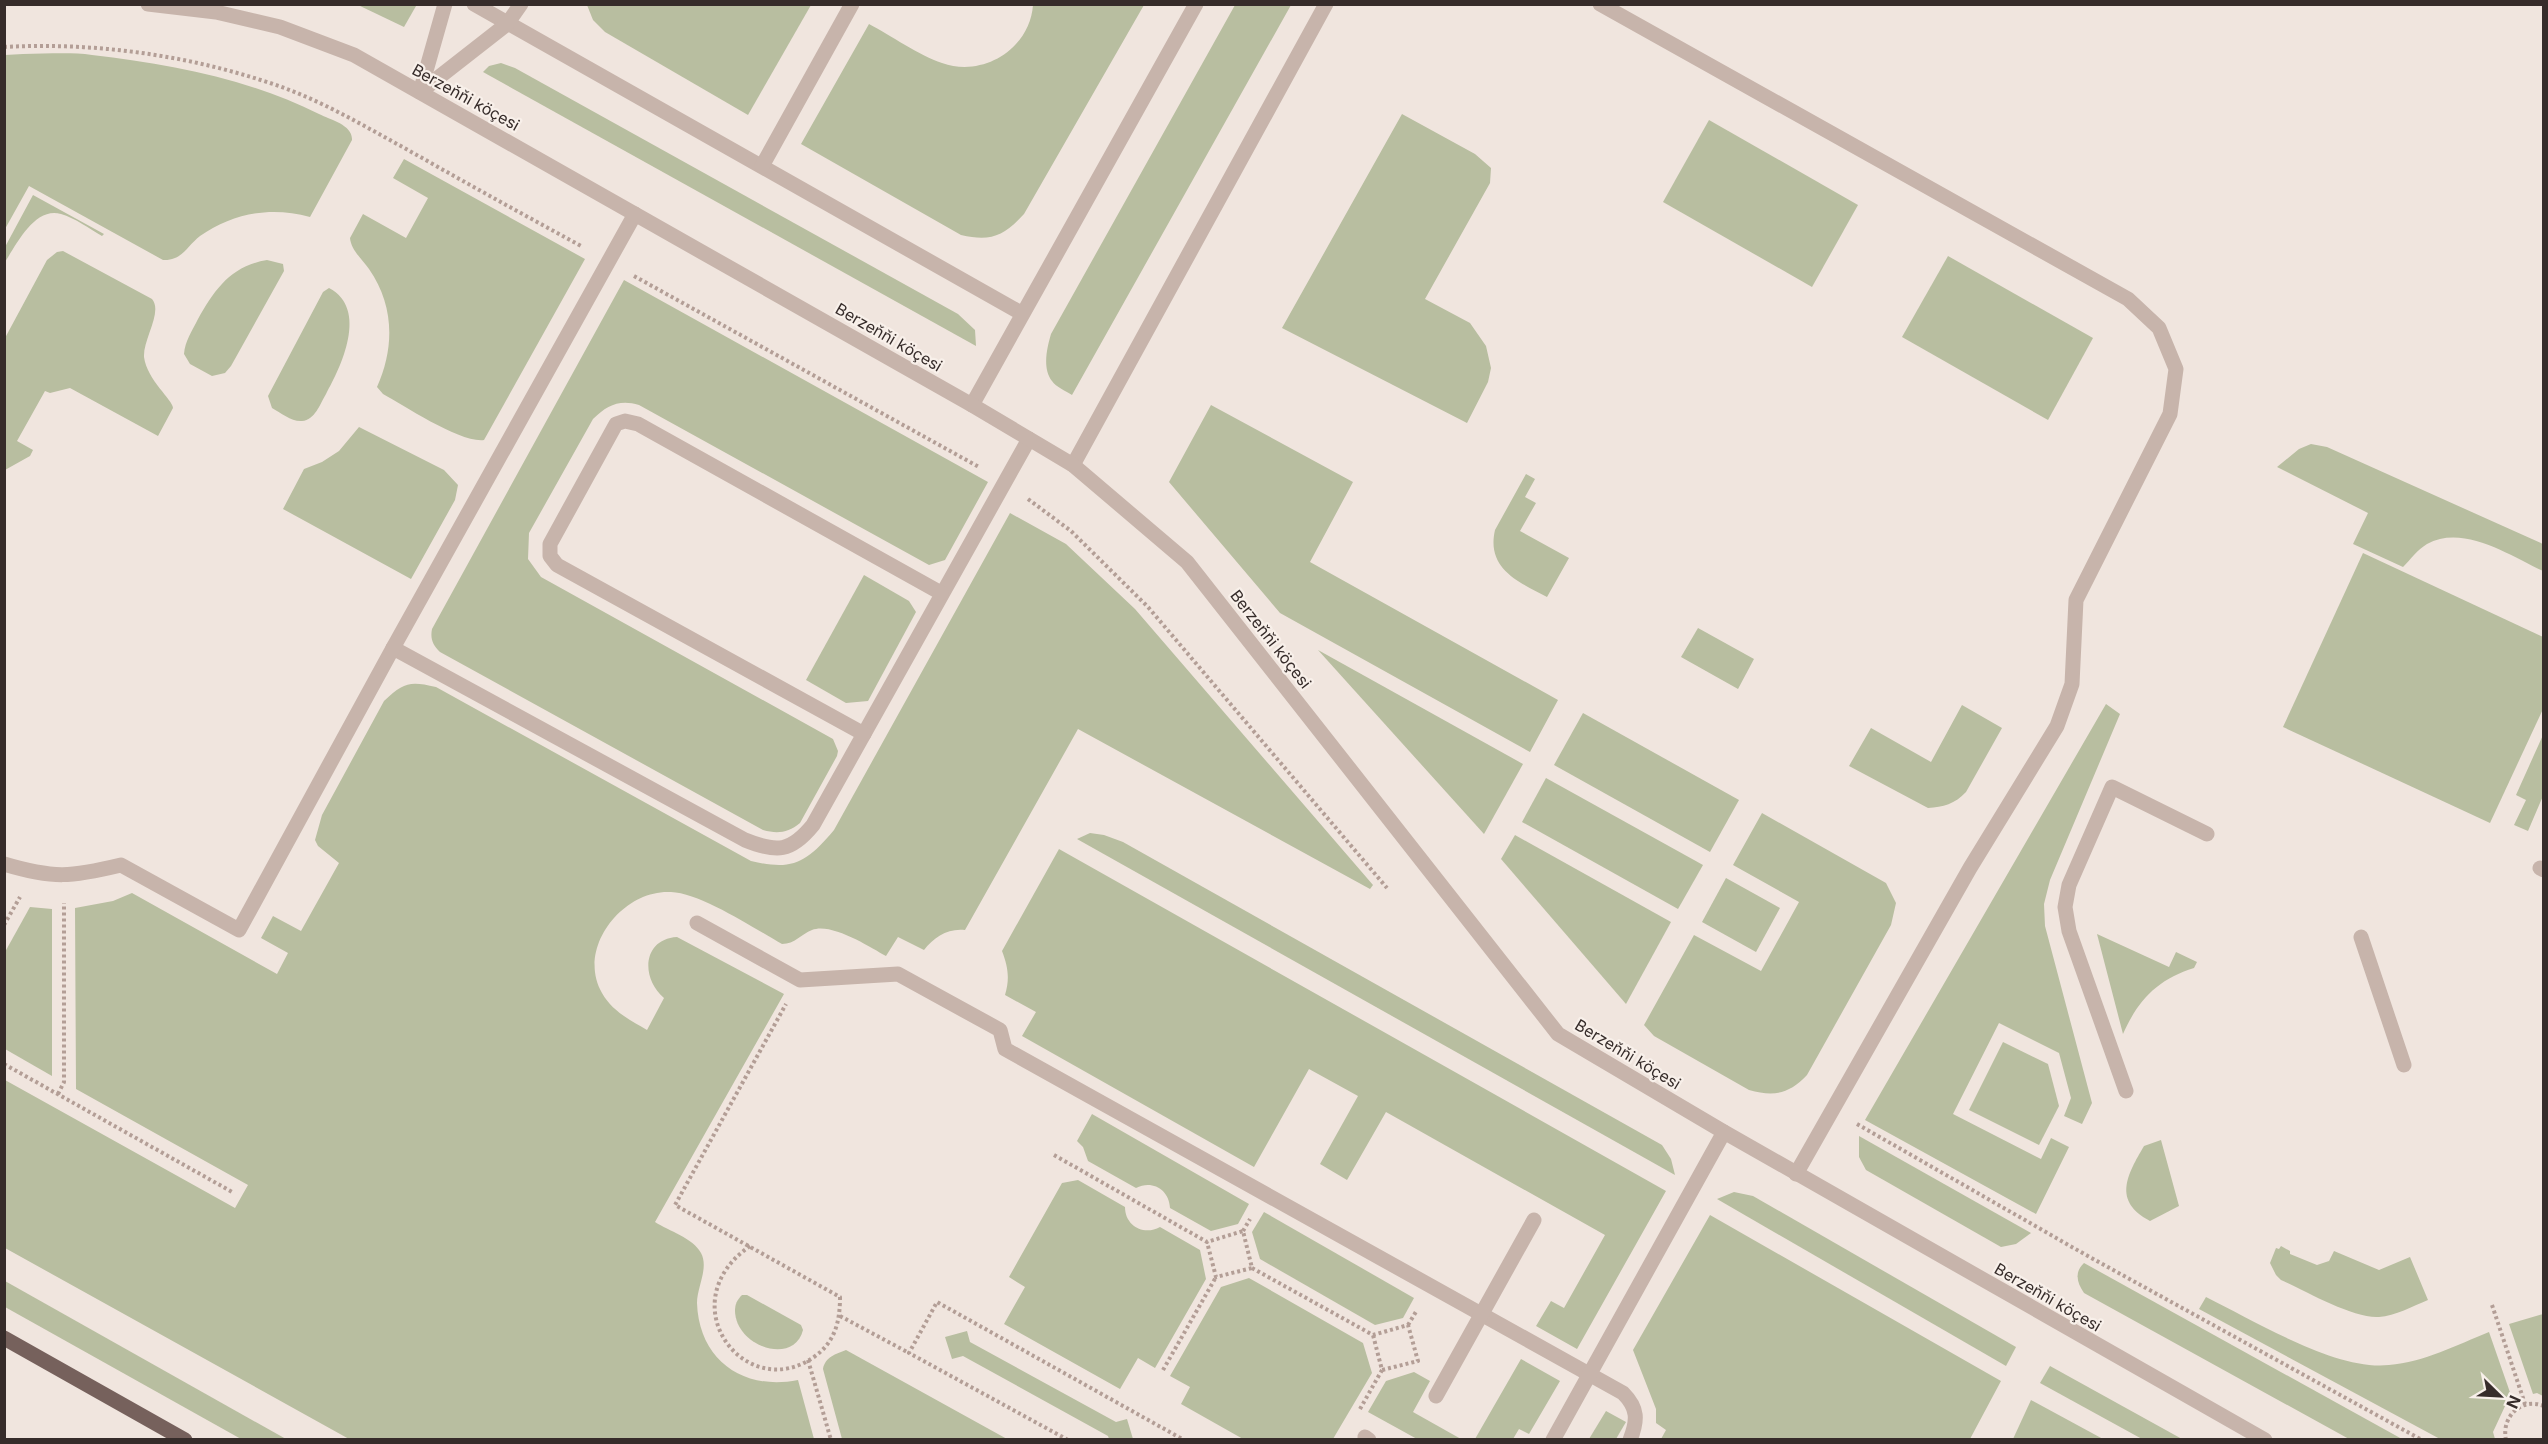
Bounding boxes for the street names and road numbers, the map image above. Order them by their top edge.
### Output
street label: Berzeňňi köçesi [409,59,523,135]
street label: Berzeňňi köçesi [832,298,946,376]
street label: Berzeňňi köçesi [1226,586,1316,692]
street label: Berzeňňi köçesi [1571,1015,1685,1093]
street label: Berzeňňi köçesi [1991,1258,2105,1336]

